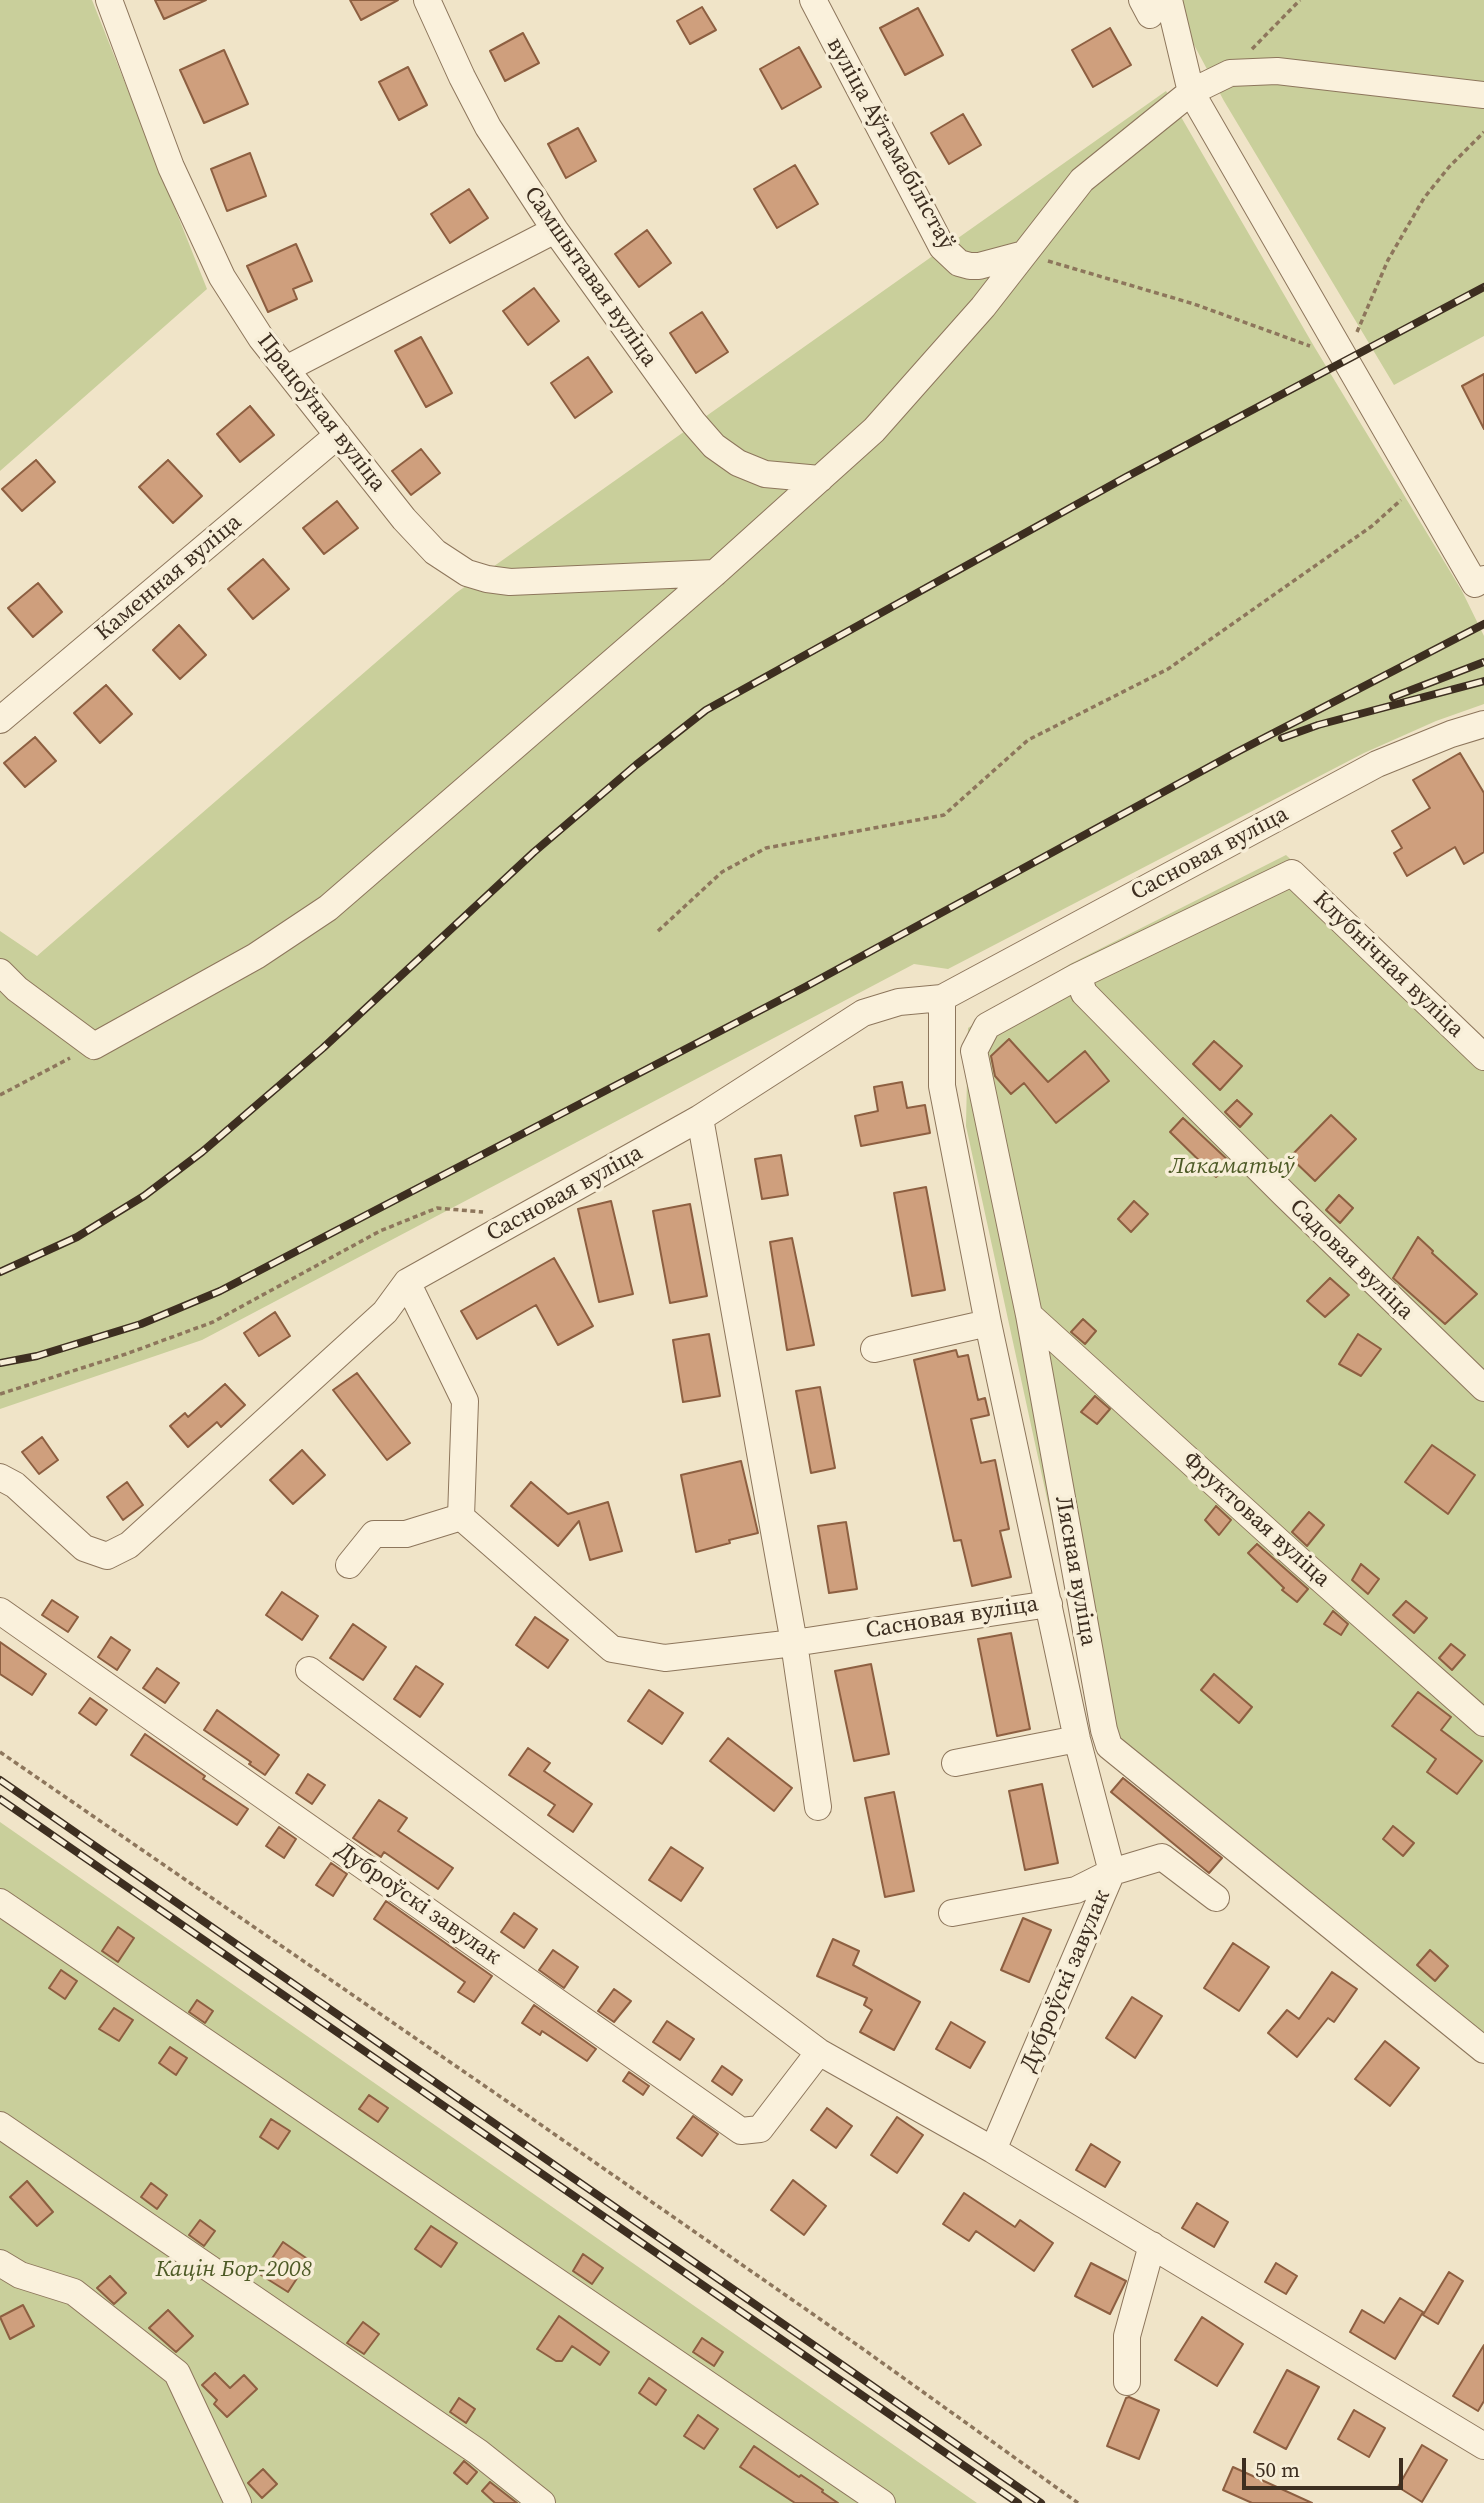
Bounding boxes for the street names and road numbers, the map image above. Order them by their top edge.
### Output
street label: вуліца Аўтамабілістаў [820,33,960,255]
street label: Самшытавая вуліца [517,182,663,372]
street label: Працоўная вуліца [251,328,391,498]
street label: Каменная вуліца [90,509,248,647]
street label: Сасновая вуліца [1127,801,1293,907]
street label: Клубнічная вуліца [1307,886,1469,1044]
street label: Сасновая вуліца [482,1140,648,1248]
street label: Садовая вуліца [1283,1194,1419,1326]
street label: Фруктовая вуліца [1177,1447,1335,1593]
street label: Лясная вуліца [1048,1494,1102,1648]
street label: Сасновая вуліца [864,1591,1040,1645]
street label: Дуброўскі завулак [330,1837,506,1971]
street label: Дуброўскі завулак [1015,1886,1117,2076]

